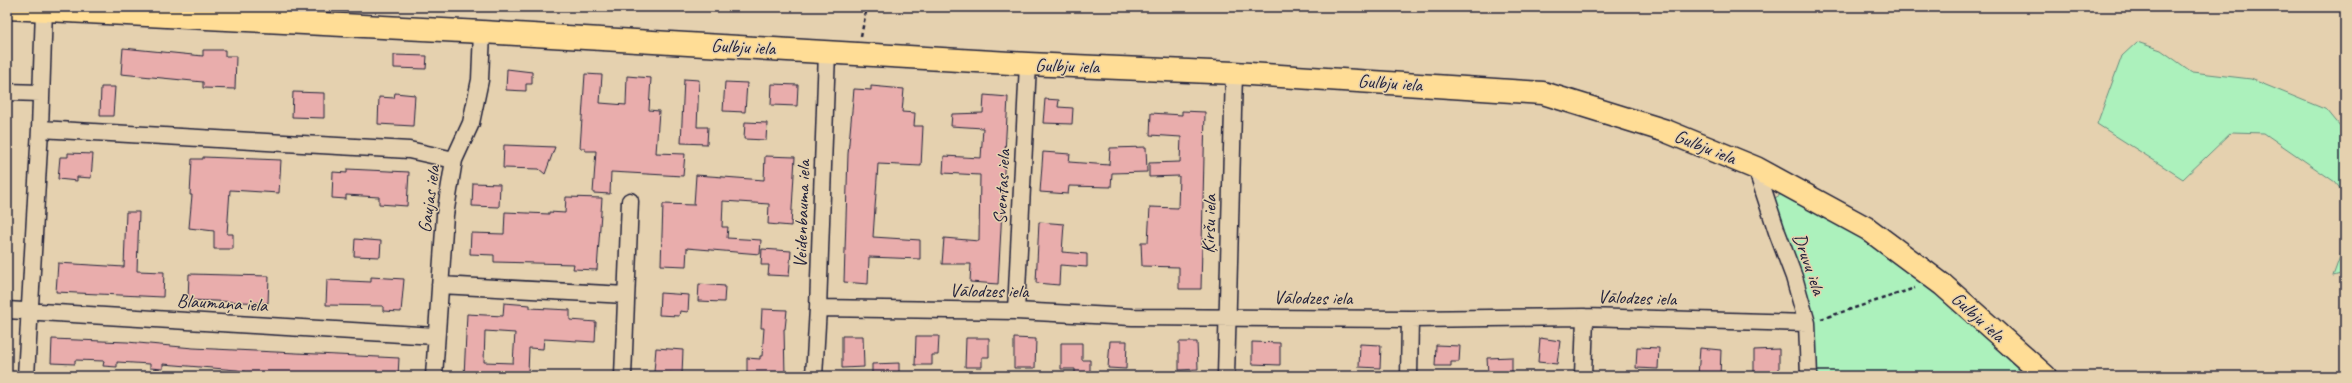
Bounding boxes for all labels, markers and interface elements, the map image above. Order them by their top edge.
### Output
street label: Gulbju iela [710,33,777,61]
street label: Gulbju iela [1034,53,1101,79]
street label: Gulbju iela [1357,69,1424,97]
street label: Gulbju iela [1671,124,1741,171]
street label: Sventas iela [988,148,1016,225]
street label: Veidenbauma iela [788,157,816,268]
street label: Gaujas iela [412,161,446,234]
street label: Ķiršu iela [1196,192,1222,254]
street label: Druvu iela [1787,230,1831,299]
street label: Vālodzes iela [949,278,1030,304]
street label: Vālodzes iela [1273,285,1354,311]
street label: Vālodzes iela [1597,285,1678,311]
street label: Gulbju iela [1946,287,2011,348]
street label: Blaumaņa iela [176,289,270,317]

